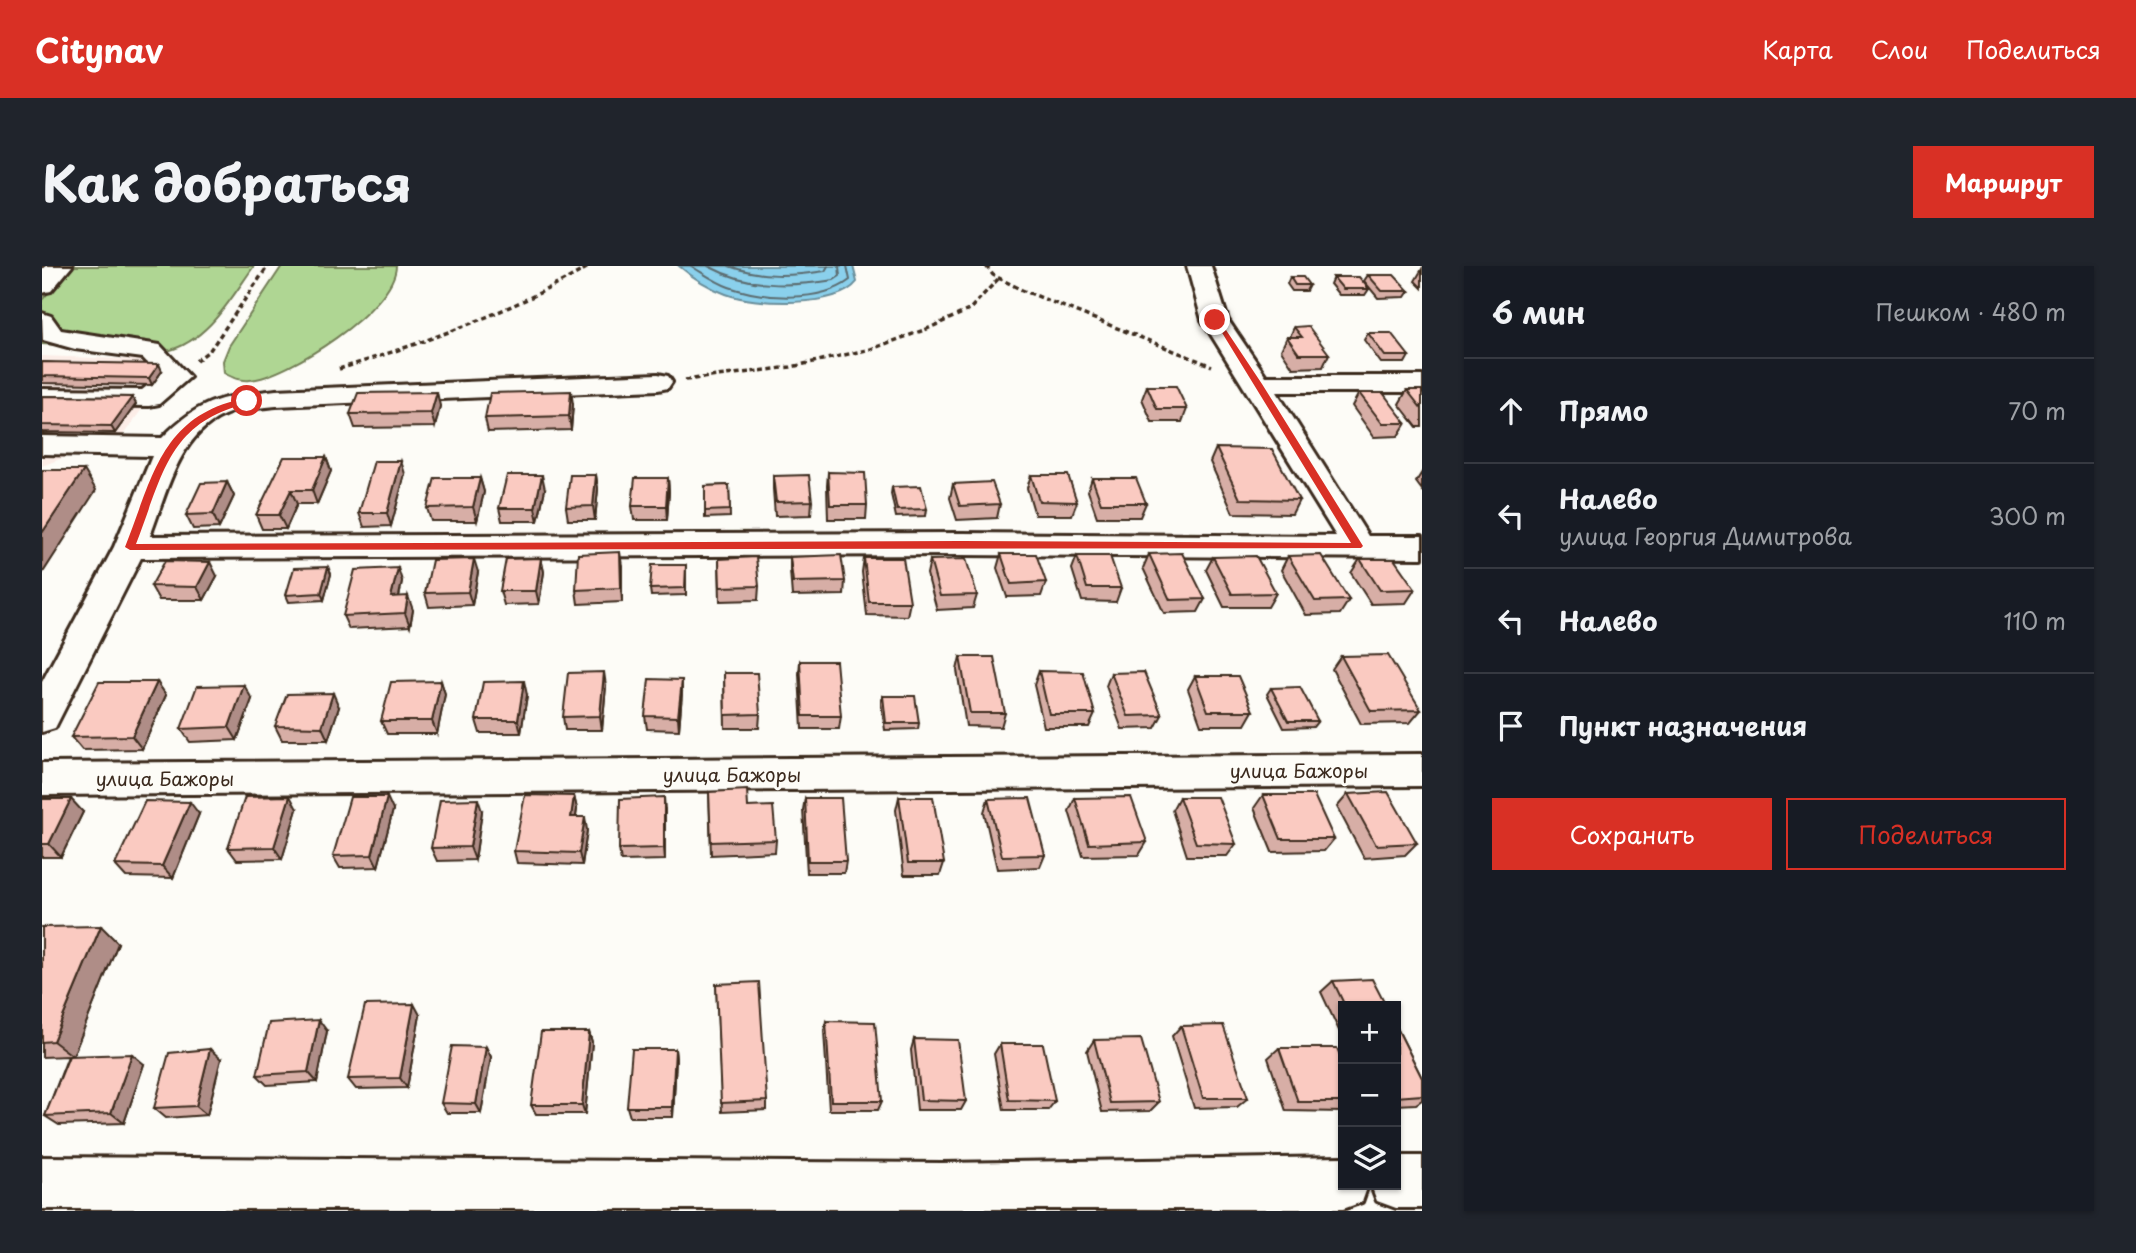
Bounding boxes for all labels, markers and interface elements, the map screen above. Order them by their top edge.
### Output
text: Citynav [35,24,163,74]
text: Карта [1762,31,1833,67]
text: Слои [1871,31,1928,67]
text: Поделиться [1966,31,2101,67]
text: Как добраться [42,145,412,219]
button: Маршрут [1913,146,2094,218]
text: 6 мин [1492,289,1586,334]
text: Пешком · 480 m [1876,294,2066,329]
route end [1199,304,1230,335]
route start [231,385,262,416]
text: Прямо [1559,391,1648,430]
icon: ahead [1492,392,1530,430]
text: 70 m [2008,393,2066,428]
text: Налево [1559,479,1657,518]
icon: left [1492,497,1530,535]
text: 300 m [1989,498,2066,533]
text: улица Георгия Димитрова [1559,518,1852,553]
text: Налево [1559,601,1657,640]
icon: left [1492,602,1530,640]
text: 110 m [2004,603,2066,638]
text: Пункт назначения [1559,706,1807,745]
icon: arrive [1492,707,1530,745]
street label: улица Бажоры [1230,756,1368,784]
street label: улица Бажоры [663,760,801,788]
street label: улица Бажоры [96,764,234,792]
button: Сохранить [1492,798,1772,870]
button: Поделиться [1786,798,2066,870]
map controls [1338,1001,1401,1190]
button: + [1338,1001,1401,1064]
button: − [1338,1064,1401,1127]
button: layers [1338,1127,1401,1190]

